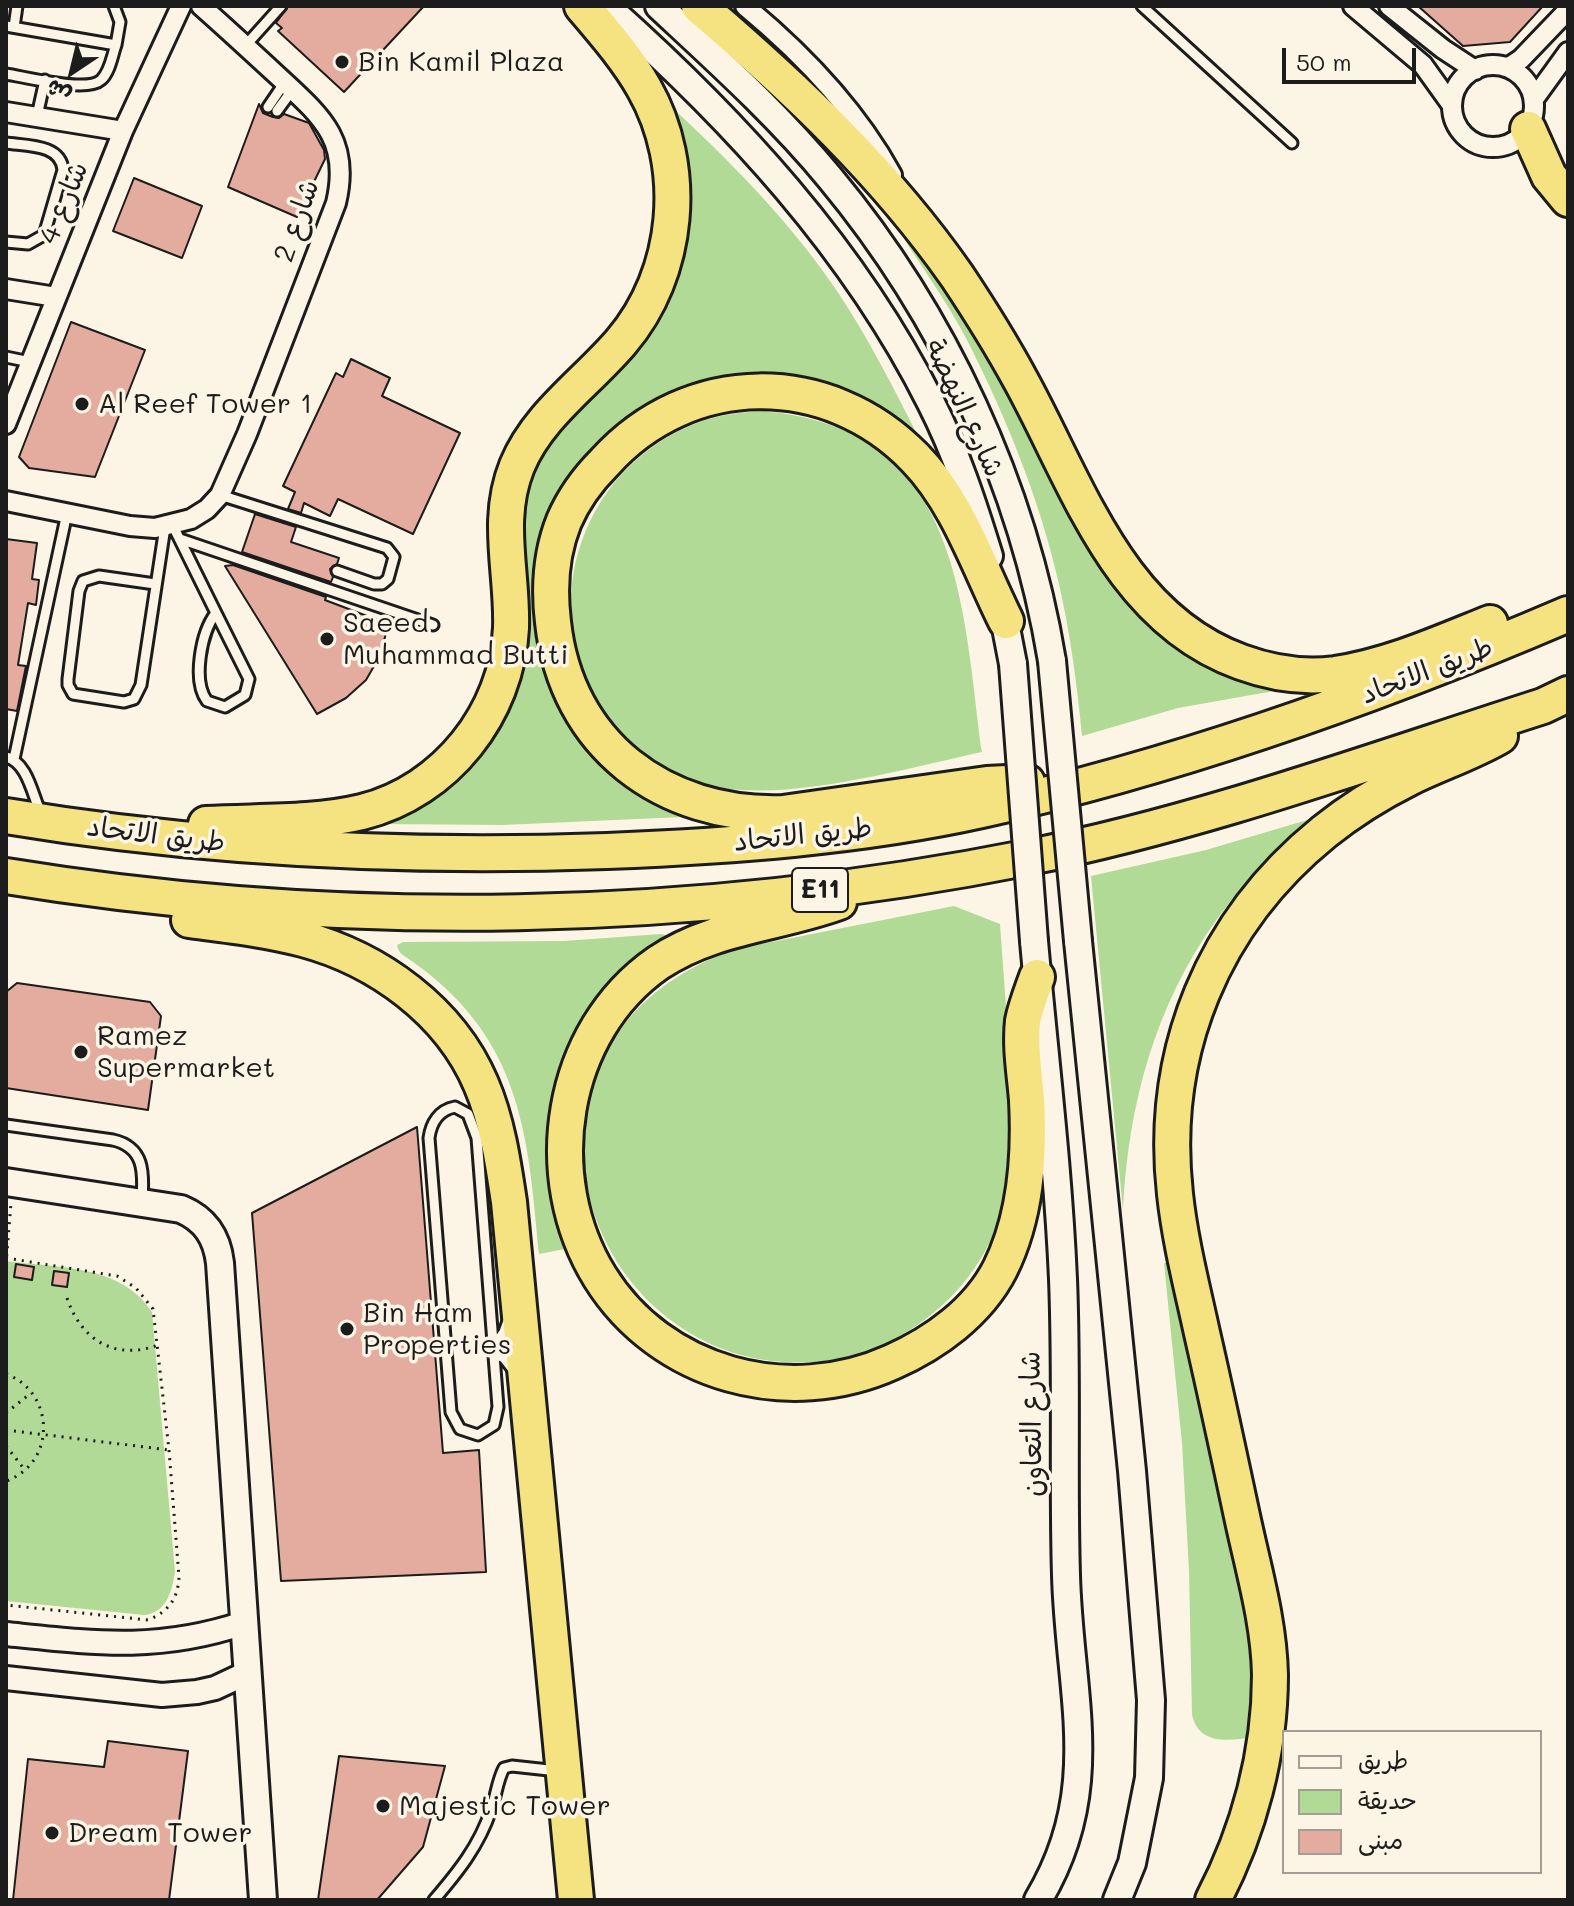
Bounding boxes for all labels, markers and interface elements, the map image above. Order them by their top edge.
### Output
north arrow [32,32,112,112]
scale bar [1286,32,1420,82]
place label: Bin Kamil Plaza [358,45,564,79]
text: 50 m [1296,46,1352,77]
marker: Bin Kamil Plaza [333,53,351,71]
text: ش [40,73,76,111]
street label: شارع 4 [32,157,96,249]
street label: شارع 2 [267,175,327,267]
street label: شارع النهضة [917,334,1011,482]
place label: Al Reef Tower 1 [98,387,313,421]
marker: Al Reef Tower 1 [73,395,91,413]
place label: Saeed Muhammad Butti [343,606,569,672]
marker: Saeed Muhammad Butti [318,630,336,648]
street label: طريق الاتحاد [1356,630,1498,712]
street label: طريق الاتحاد [85,810,227,860]
street label: طريق الاتحاد [732,811,874,859]
road number: E11 [792,868,848,912]
place label: Ramez Supermarket [97,1019,275,1085]
marker: Ramez Supermarket [72,1043,90,1061]
place label: Bin Ham Properties [363,1296,511,1362]
marker: Bin Ham Properties [338,1320,356,1338]
street label: شارع التعاون [1014,1351,1050,1497]
legend [1282,1730,1542,1874]
text: طريق [1358,1744,1408,1775]
text: حديقة [1358,1784,1417,1815]
place label: Majestic Tower [399,1789,611,1823]
marker: Majestic Tower [374,1797,392,1815]
place label: Dream Tower [68,1816,253,1850]
marker: Dream Tower [43,1824,61,1842]
text: مبنى [1358,1824,1403,1855]

